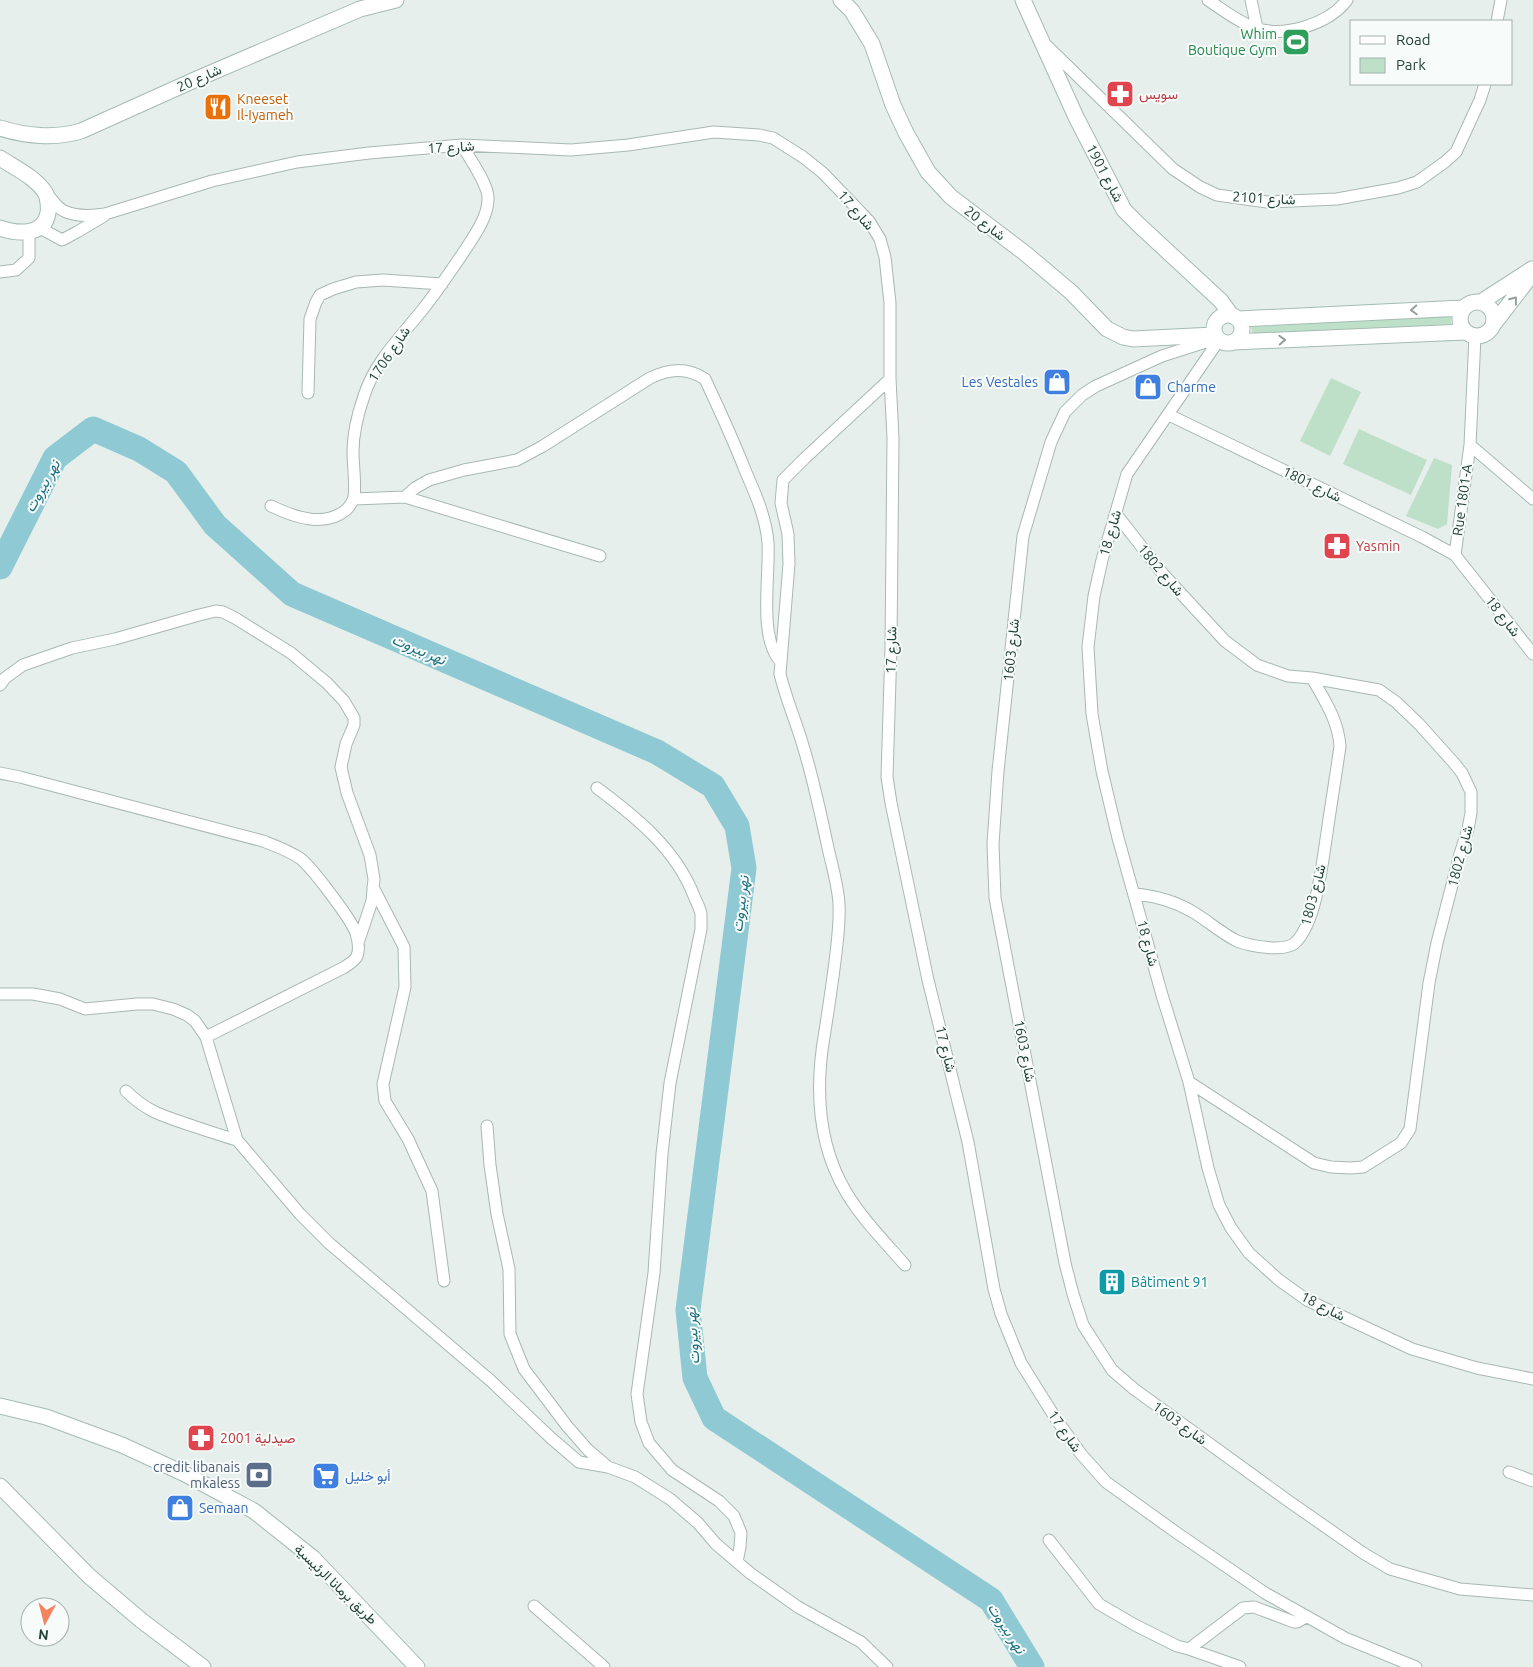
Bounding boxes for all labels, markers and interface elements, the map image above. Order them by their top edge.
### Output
legend [1350,20,1513,85]
place label: Whim Boutique Gym [1188,26,1277,58]
sports icon: Whim Boutique Gym [1281,27,1311,57]
text: Road [1396,31,1431,48]
text: Park [1396,56,1426,73]
street label: شارع 20 [174,61,225,98]
pharmacy icon: سويس [1105,79,1135,109]
place label: سويس [1139,86,1178,103]
place label: Kneeset Il-Iyameh [237,91,294,123]
restaurant icon: Kneeset Il-Iyameh [203,92,233,122]
street label: شارع 17 [427,138,475,159]
street label: شارع 1901 [1081,141,1127,206]
street label: شارع 17 [832,187,878,235]
street label: شارع 2101 [1232,188,1296,211]
street label: شارع 20 [960,202,1009,246]
one-way arrow [1508,296,1517,305]
one-way arrow [1410,305,1418,316]
street label: شارع 1706 [365,323,416,386]
one-way arrow [1278,335,1286,346]
shop icon: Les Vestales [1042,367,1072,397]
shop icon: Charme [1133,372,1163,402]
place label: Les Vestales [962,374,1038,390]
place label: Charme [1167,379,1216,395]
water label: نهر بيروت [21,456,64,515]
street label: شارع 1801 [1279,463,1344,508]
street label: Rue 1801-A [1449,463,1475,537]
street label: شارع 18 [1096,508,1127,559]
pharmacy icon: Yasmin [1322,531,1352,561]
place label: Yasmin [1356,538,1400,554]
street label: شارع 1802 [1132,541,1187,601]
street label: شارع 18 [1480,592,1524,641]
street label: شارع 1603 [1000,618,1025,682]
street label: شارع 17 [883,626,902,674]
water label: نهر بيروت [389,630,449,669]
street label: شارع 1802 [1444,824,1479,889]
street label: شارع 1803 [1297,863,1332,928]
water label: نهر بيروت [728,874,753,933]
street label: شارع 18 [1131,918,1162,969]
street label: شارع 1603 [1008,1019,1039,1084]
street label: شارع 17 [930,1024,959,1075]
building icon: Bâtiment 91 [1097,1267,1127,1297]
place label: Bâtiment 91 [1131,1274,1208,1290]
street label: شارع 18 [1297,1288,1348,1327]
water label: نهر بيروت [681,1306,703,1365]
street label: شارع 1603 [1148,1398,1210,1450]
street label: شارع 17 [1042,1407,1085,1457]
pharmacy icon: صيدلية 2001 [186,1423,216,1453]
place label: صيدلية 2001 [220,1430,296,1446]
place label: credit libanais mkaless [153,1459,240,1491]
bank icon: credit libanais mkaless [244,1460,274,1490]
supermarket icon: أبو خليل [311,1461,341,1491]
place label: أبو خليل [345,1468,391,1485]
shop icon: Semaan [165,1493,195,1523]
place label: Semaan [199,1500,249,1516]
street label: طريق برمانا الرئيسية [291,1541,381,1628]
north arrow [20,1597,70,1647]
water label: نهر بيروت [984,1600,1030,1658]
text: N [37,1626,50,1643]

